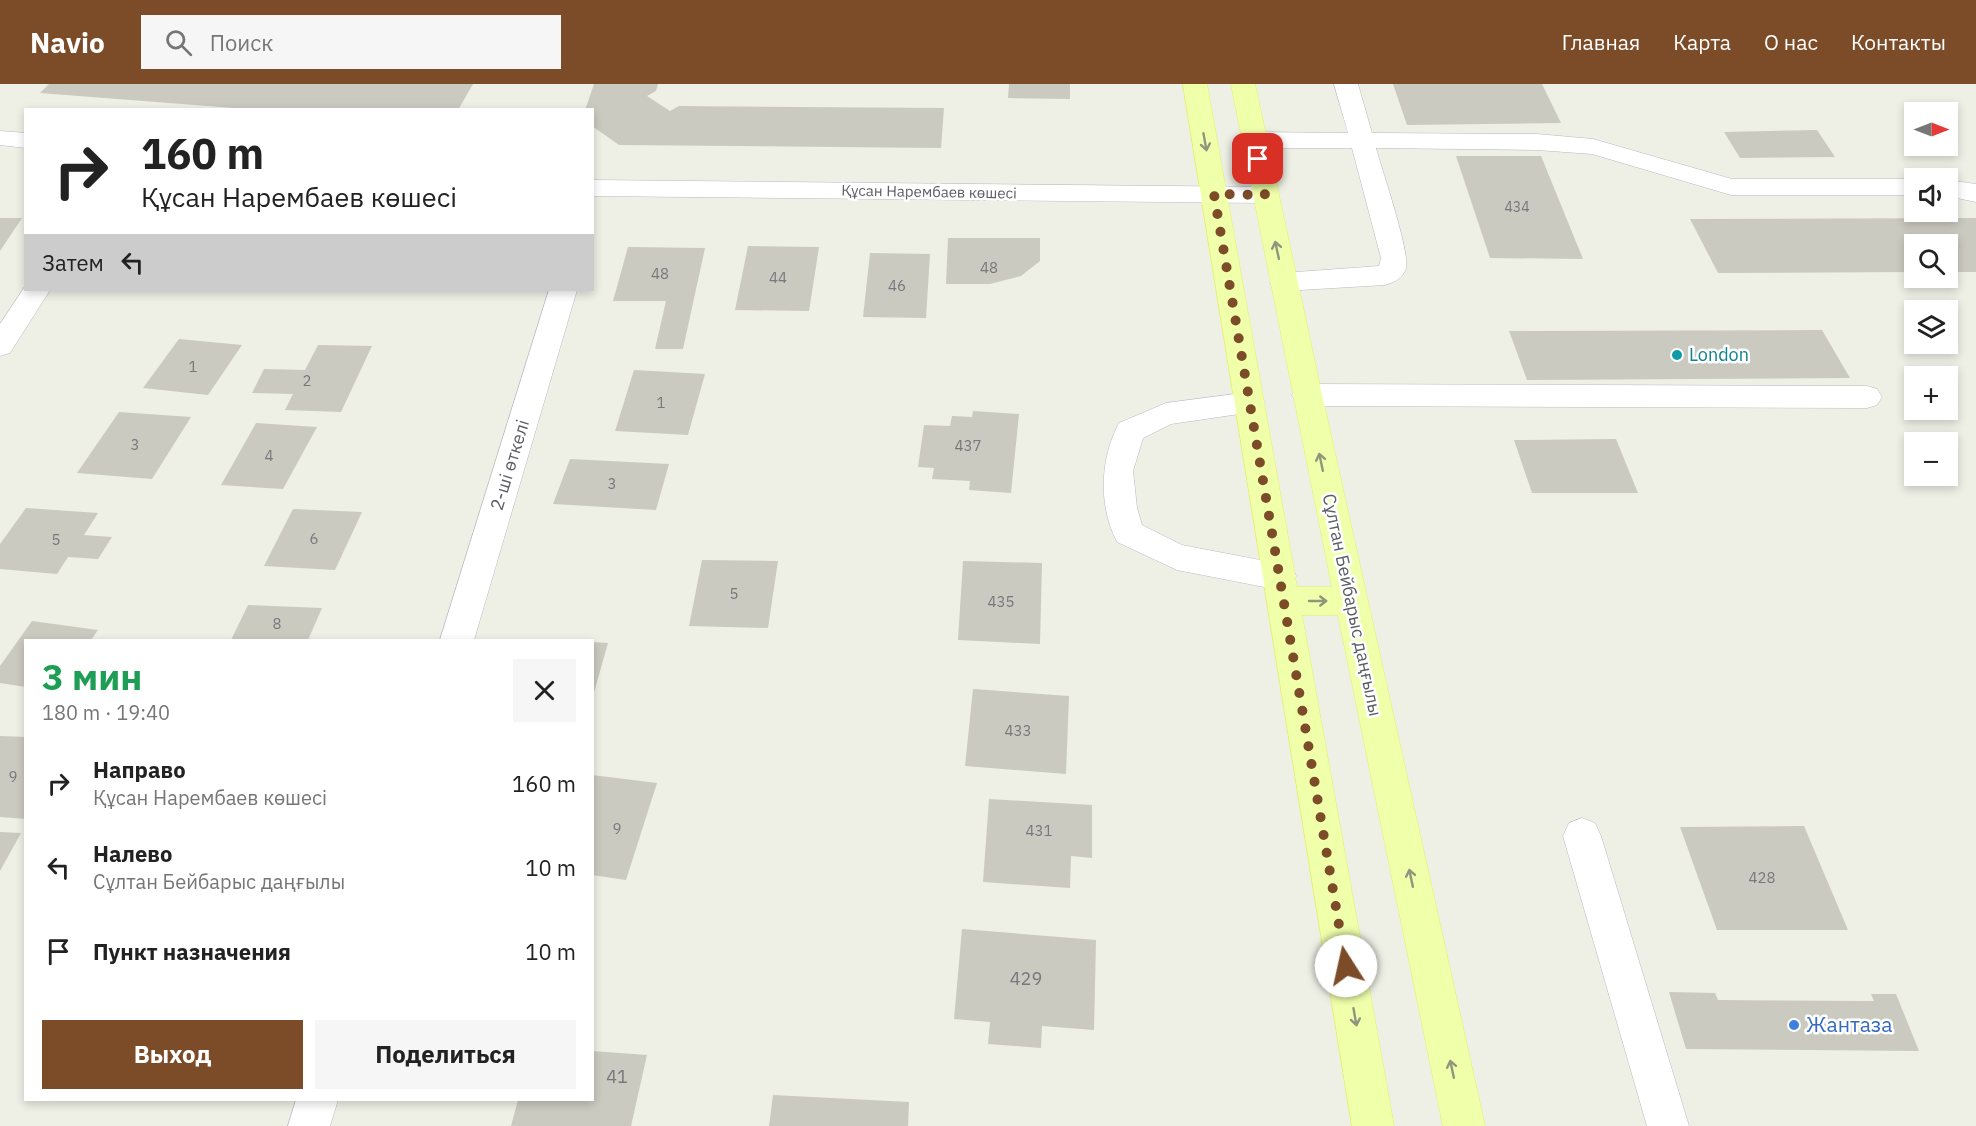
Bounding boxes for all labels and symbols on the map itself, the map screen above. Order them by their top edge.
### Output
north arrow [1904,102,1958,156]
one-way arrow [1200,131,1211,151]
pin [1232,133,1283,184]
street label: Құсан Нарембаев көшесі [841,180,1017,203]
house number: 434 [1504,198,1530,216]
one-way arrow [1271,241,1282,261]
house number: 48 [980,258,998,277]
house number: 48 [651,264,669,283]
house number: 44 [769,268,787,287]
house number: 46 [888,276,906,295]
place label: London [1689,343,1749,366]
marker: London [1670,348,1684,362]
house number: 1 [188,357,198,376]
house number: 2 [302,371,312,390]
house number: 1 [656,393,666,412]
street label: 2-ші өткелі [485,417,534,513]
house number: 3 [130,435,140,454]
house number: 437 [954,436,982,455]
house number: 4 [264,446,274,465]
one-way arrow [1315,452,1326,472]
house number: 3 [607,474,617,493]
street label: Сұлтан Бейбарыс даңғылы [1318,492,1387,718]
house number: 6 [309,529,319,548]
house number: 5 [51,530,61,549]
house number: 5 [729,584,739,603]
house number: 435 [987,592,1015,611]
one-way arrow [1307,595,1327,607]
house number: 8 [272,614,282,633]
house number: 433 [1004,721,1032,740]
house number: 9 [8,767,18,786]
house number: 9 [612,819,622,838]
house number: 431 [1025,821,1053,840]
house number: 428 [1748,868,1776,887]
one-way arrow [1405,869,1416,888]
position arrow [1314,934,1378,998]
house number: 429 [1010,967,1042,990]
one-way arrow [1350,1007,1361,1026]
place label: Жантаза [1806,1010,1892,1038]
marker: Жантаза [1787,1018,1801,1032]
one-way arrow [1446,1060,1457,1079]
house number: 41 [606,1065,628,1088]

